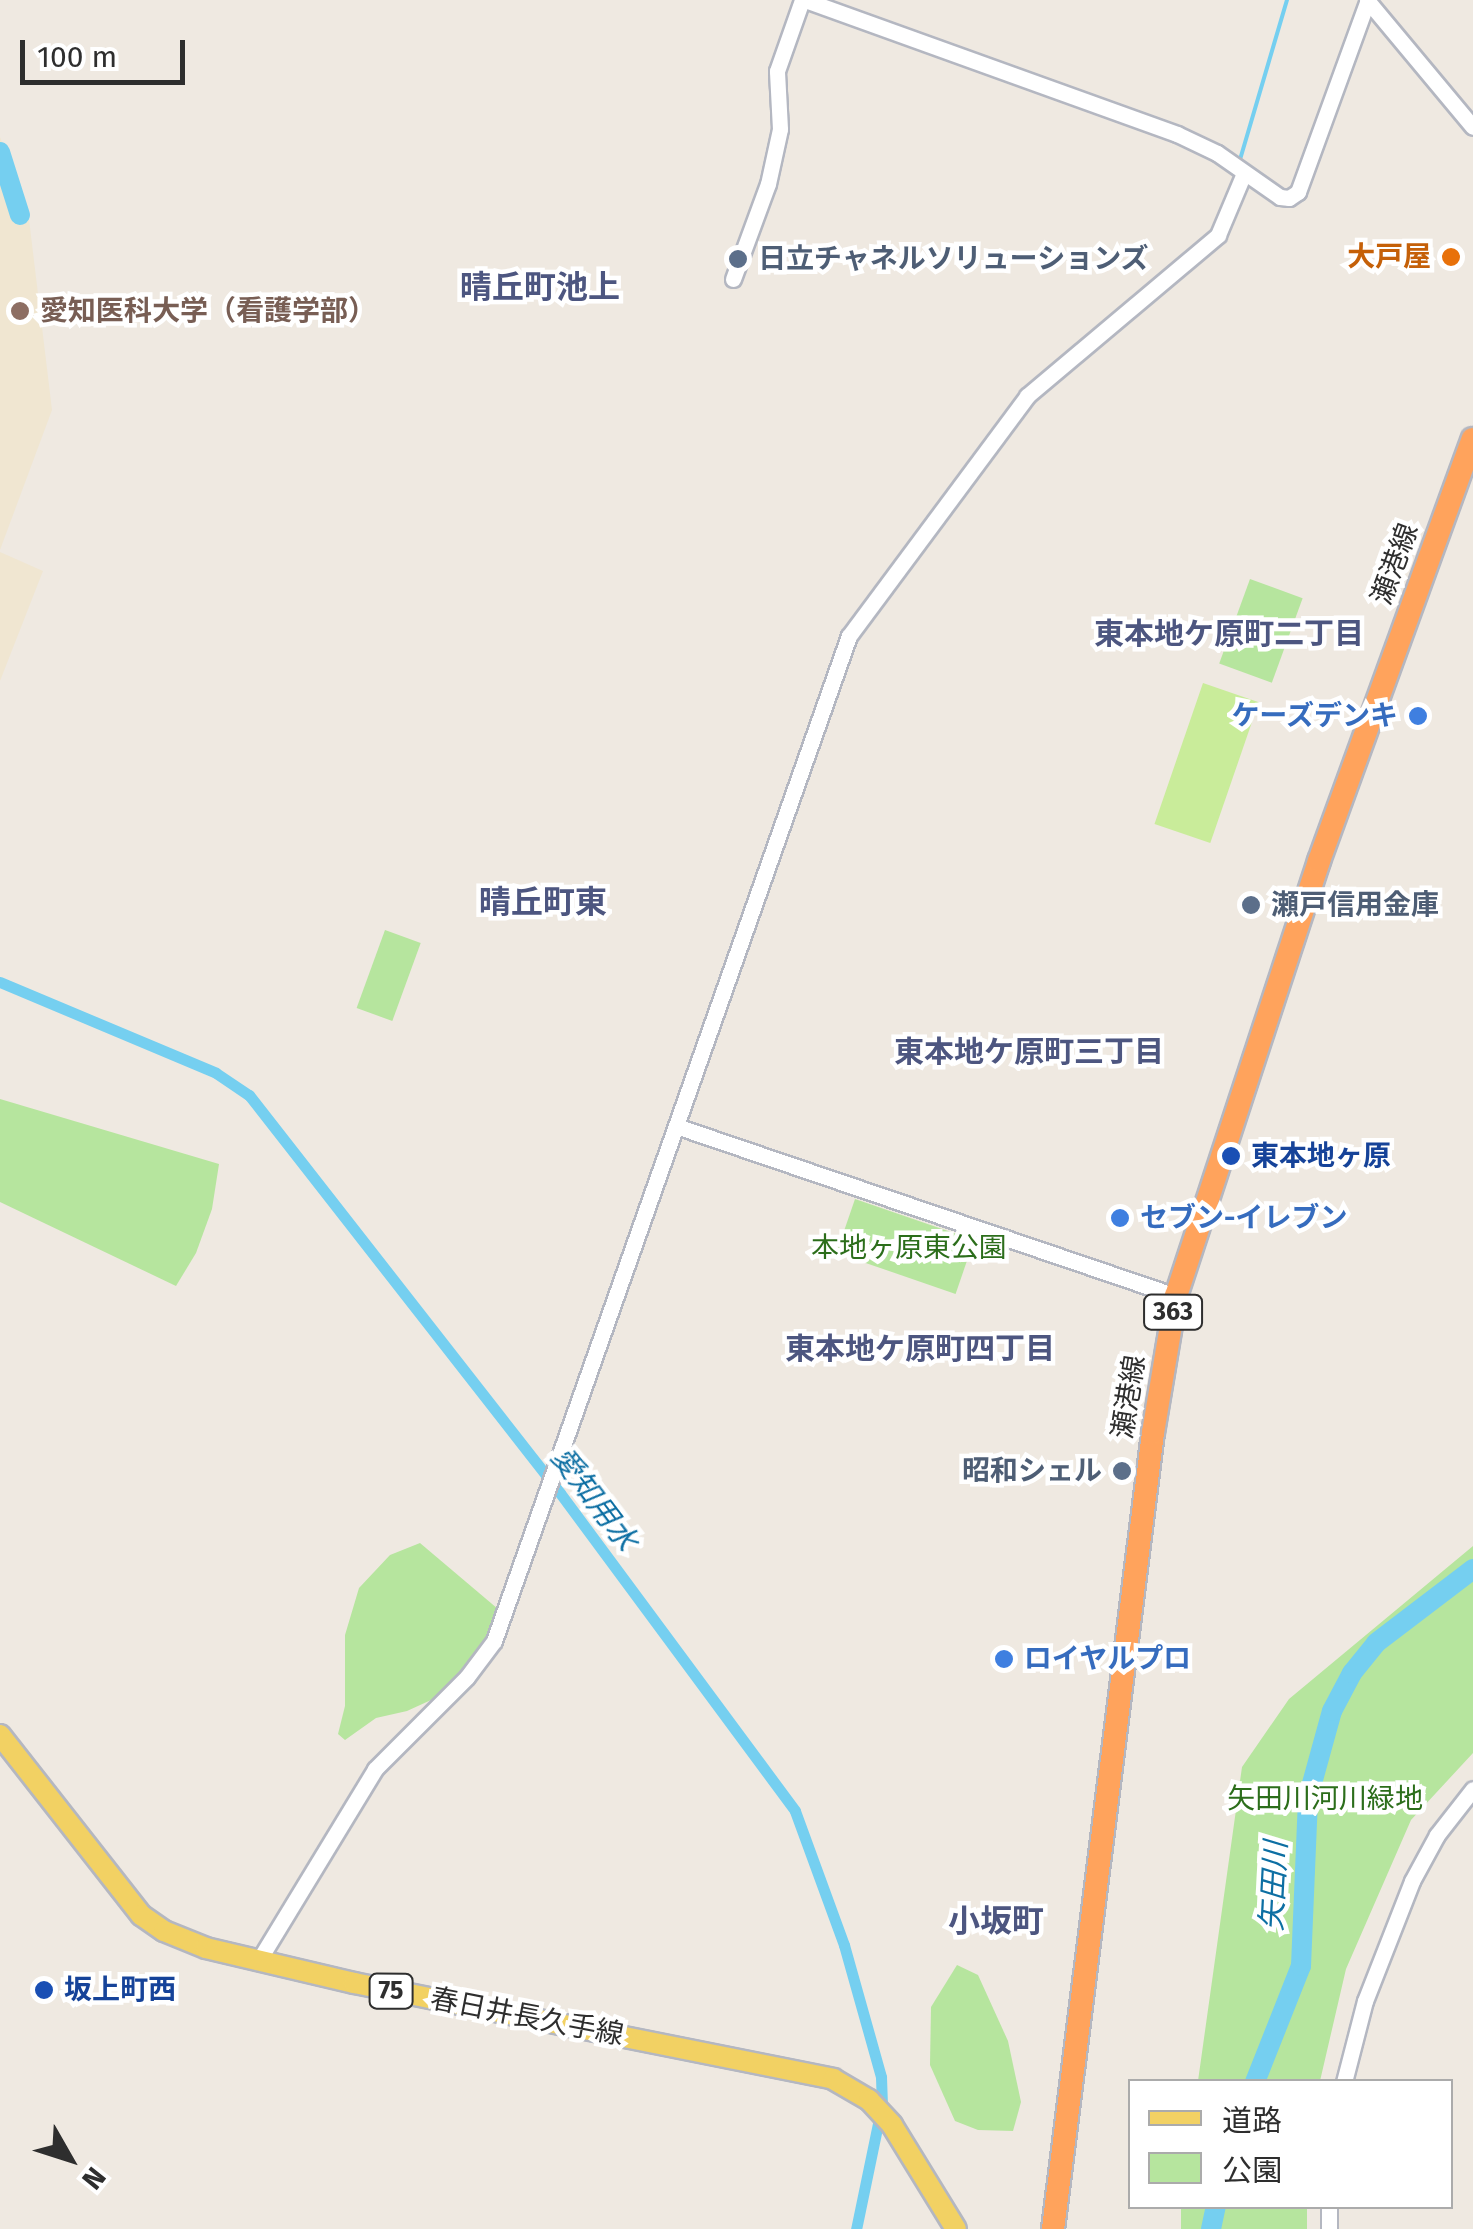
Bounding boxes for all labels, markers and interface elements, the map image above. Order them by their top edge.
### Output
scale bar [25,20,190,82]
text: 100 m [37,39,117,75]
place label: 大戸屋 [1347,240,1431,274]
place label: 日立チャネルソリューションズ [758,242,1150,276]
marker: 大戸屋 [1440,246,1462,268]
marker: 日立チャネルソリューションズ [727,248,749,270]
district label: 晴丘町池上 [460,268,620,306]
place label: 愛知医科大学（看護学部） [40,294,376,328]
marker: 愛知医科大学（看護学部） [9,300,31,322]
street label: 瀬港線 [1365,519,1425,609]
district label: 東本地ケ原町二丁目 [1094,616,1364,652]
place label: ケーズデンキ [1230,699,1398,733]
marker: ケーズデンキ [1407,705,1429,727]
district label: 晴丘町東 [479,883,607,921]
place label: 瀬戸信用金庫 [1271,888,1439,922]
marker: 瀬戸信用金庫 [1240,894,1262,916]
district label: 東本地ケ原町三丁目 [894,1034,1164,1070]
place label: 東本地ヶ原 [1251,1139,1391,1173]
marker: 東本地ヶ原 [1220,1145,1242,1167]
place label: セブン-イレブン [1140,1201,1347,1235]
marker: セブン-イレブン [1109,1207,1131,1229]
park label: 本地ヶ原東公園 [811,1231,1007,1265]
road number: 363 [1143,1292,1203,1332]
district label: 東本地ケ原町四丁目 [785,1331,1055,1367]
street label: 瀬港線 [1106,1353,1152,1441]
water label: 愛知用水 [544,1440,644,1558]
place label: 昭和シェル [962,1454,1102,1488]
marker: 昭和シェル [1111,1460,1133,1482]
place label: ロイヤルプロ [1024,1642,1192,1676]
marker: ロイヤルプロ [993,1648,1015,1670]
park label: 矢田川河川緑地 [1227,1782,1423,1816]
water label: 矢田川 [1254,1840,1294,1932]
district label: 小坂町 [948,1902,1044,1940]
road number: 75 [368,1971,414,2011]
place label: 坂上町西 [64,1973,176,2007]
marker: 坂上町西 [33,1979,55,2001]
street label: 春日井長久手線 [428,1982,626,2052]
legend [1128,2079,1453,2209]
text: 道路 [1222,2103,1282,2139]
north arrow [20,2109,120,2209]
text: 公園 [1222,2153,1282,2189]
text: N [75,2161,112,2196]

